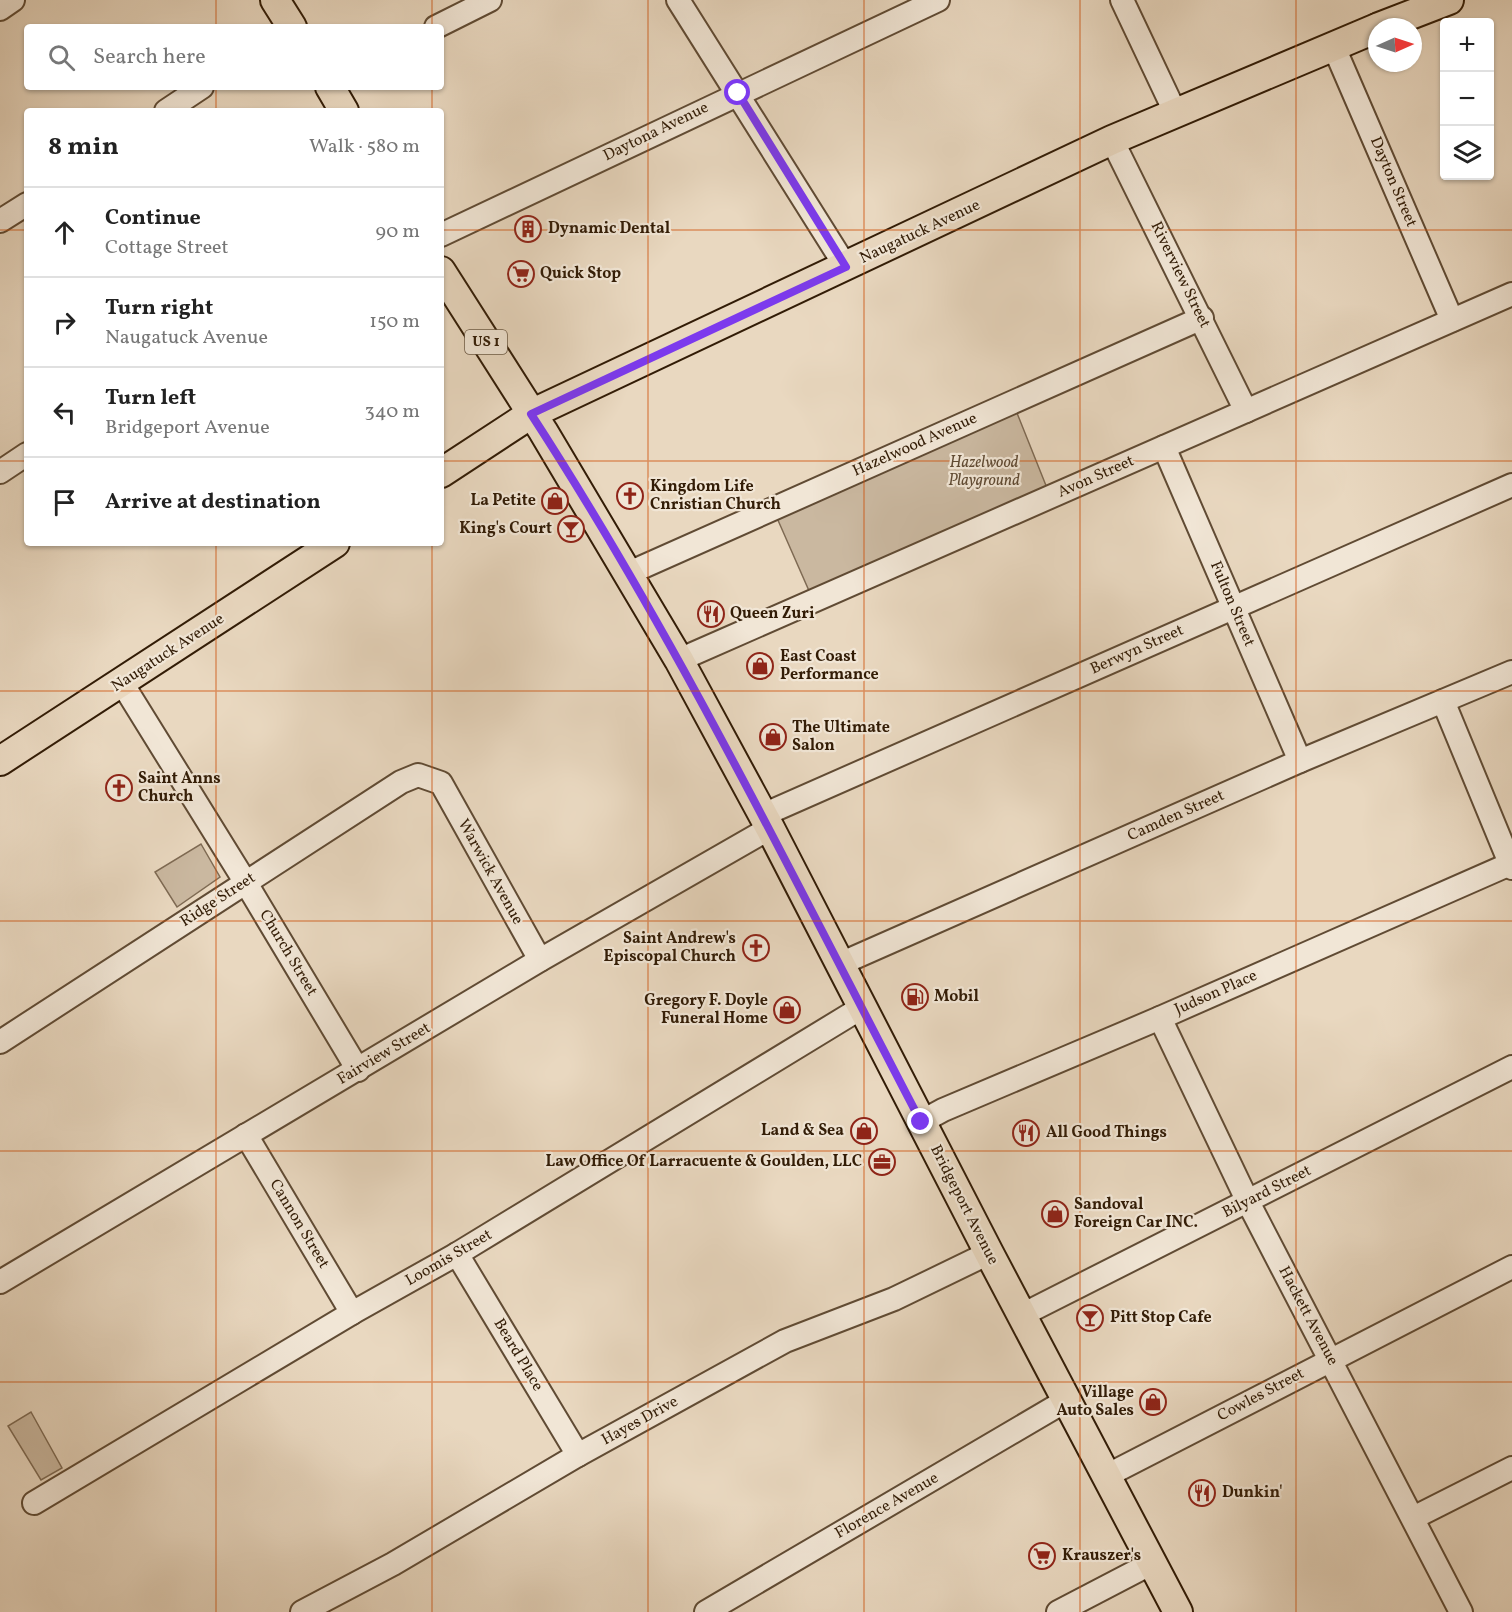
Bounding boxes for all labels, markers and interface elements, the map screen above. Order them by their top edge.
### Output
north arrow [1368,18,1422,72]
map controls [1440,18,1494,180]
button: + [1440,18,1494,72]
search box [24,24,444,90]
icon: search [45,41,78,74]
text: Search here [93,42,206,73]
button: − [1440,72,1494,126]
route start [724,79,750,105]
street label: Daytona Avenue [600,97,712,167]
button: layers [1440,126,1494,180]
text: 8 min [48,129,119,165]
text: Walk · 580 m [309,133,420,161]
street label: Dayton Street [1364,133,1422,231]
street label: Naugatuck Avenue [856,194,984,270]
text: Continue [105,203,201,234]
building icon: Dynamic Dental [513,214,543,244]
icon: ahead [48,216,81,249]
text: 90 m [376,218,420,246]
place label: Dynamic Dental [548,218,671,240]
street label: Riverview Street [1145,218,1215,332]
text: Cottage Street [105,234,229,262]
supermarket icon: Quick Stop [506,259,536,289]
place label: Quick Stop [540,263,621,285]
text: Turn right [105,293,213,324]
icon: right [48,306,81,339]
text: 150 m [369,308,420,336]
text: Naugatuck Avenue [105,324,268,352]
road number: US 1 [465,330,507,354]
text: Turn left [105,383,196,414]
icon: left [48,396,81,429]
text: 340 m [364,398,420,426]
street label: Hazelwood Avenue [849,408,981,482]
text: Bridgeport Avenue [105,414,270,442]
street label: Avon Street [1054,450,1138,504]
park label: Hazelwood Playground [948,452,1020,492]
place label: Kingdom Life Cnristian Church [650,476,781,516]
church icon: Kingdom Life Cnristian Church [615,481,645,511]
icon: arrive [48,486,81,519]
shop icon: La Petite [540,486,570,516]
text: Arrive at destination [105,487,321,518]
place label: La Petite [471,490,536,512]
bar icon: King's Court [556,514,586,544]
place label: King's Court [459,518,552,540]
street label: Fulton Street [1204,558,1260,651]
restaurant icon: Queen Zuri [696,599,726,629]
place label: Queen Zuri [730,603,815,625]
street label: Naugatuck Avenue [107,608,229,698]
street label: Berwyn Street [1087,619,1187,680]
place label: East Coast Performance [780,646,879,686]
shop icon: East Coast Performance [745,651,775,681]
place label: The Ultimate Salon [792,717,890,757]
shop icon: The Ultimate Salon [758,722,788,752]
place label: Saint Anns Church [138,768,221,808]
church icon: Saint Anns Church [104,773,134,803]
street label: Camden Street [1124,785,1228,847]
street label: Warwick Avenue [452,815,528,929]
street label: Ridge Street [176,867,260,933]
street label: Church Street [254,906,323,1001]
place label: Saint Andrew's Episcopal Church [604,928,736,968]
church icon: Saint Andrew's Episcopal Church [741,933,771,963]
street label: Judson Place [1171,965,1261,1021]
fuel station icon: Mobil [900,982,930,1012]
place label: Mobil [934,986,979,1008]
place label: Gregory F. Doyle Funeral Home [644,990,768,1030]
shop icon: Gregory F. Doyle Funeral Home [772,995,802,1025]
street label: Fairview Street [333,1017,435,1091]
route end [907,1108,933,1134]
shop icon: Land & Sea [849,1116,879,1146]
restaurant icon: All Good Things [1011,1118,1041,1148]
place label: Land & Sea [761,1120,844,1142]
place label: All Good Things [1046,1122,1167,1144]
street label: Bridgeport Avenue [924,1141,1004,1269]
office icon: Law Office Of Larracuente & Goulden, LLC [867,1147,897,1177]
place label: Law Office Of Larracuente & Goulden, LLC [546,1151,862,1173]
street label: Bilyard Street [1219,1160,1316,1224]
street label: Cannon Street [264,1175,335,1273]
place label: Sandoval Foreign Car INC. [1074,1194,1198,1234]
shop icon: Sandoval Foreign Car INC. [1040,1199,1070,1229]
street label: Loomis Street [402,1224,497,1292]
street label: Hackett Avenue [1273,1263,1343,1369]
bar icon: Pitt Stop Cafe [1075,1303,1105,1333]
place label: Pitt Stop Cafe [1110,1307,1212,1329]
street label: Beard Place [488,1315,548,1395]
street label: Cowles Street [1214,1363,1309,1427]
place label: Village Auto Sales [1056,1382,1134,1422]
shop icon: Village Auto Sales [1138,1387,1168,1417]
street label: Hayes Drive [598,1391,682,1451]
street label: Florence Avenue [831,1467,943,1545]
restaurant icon: Dunkin' [1187,1478,1217,1508]
place label: Dunkin' [1222,1482,1283,1504]
supermarket icon: Krauszer's [1027,1541,1057,1571]
place label: Krauszer's [1062,1545,1141,1567]

